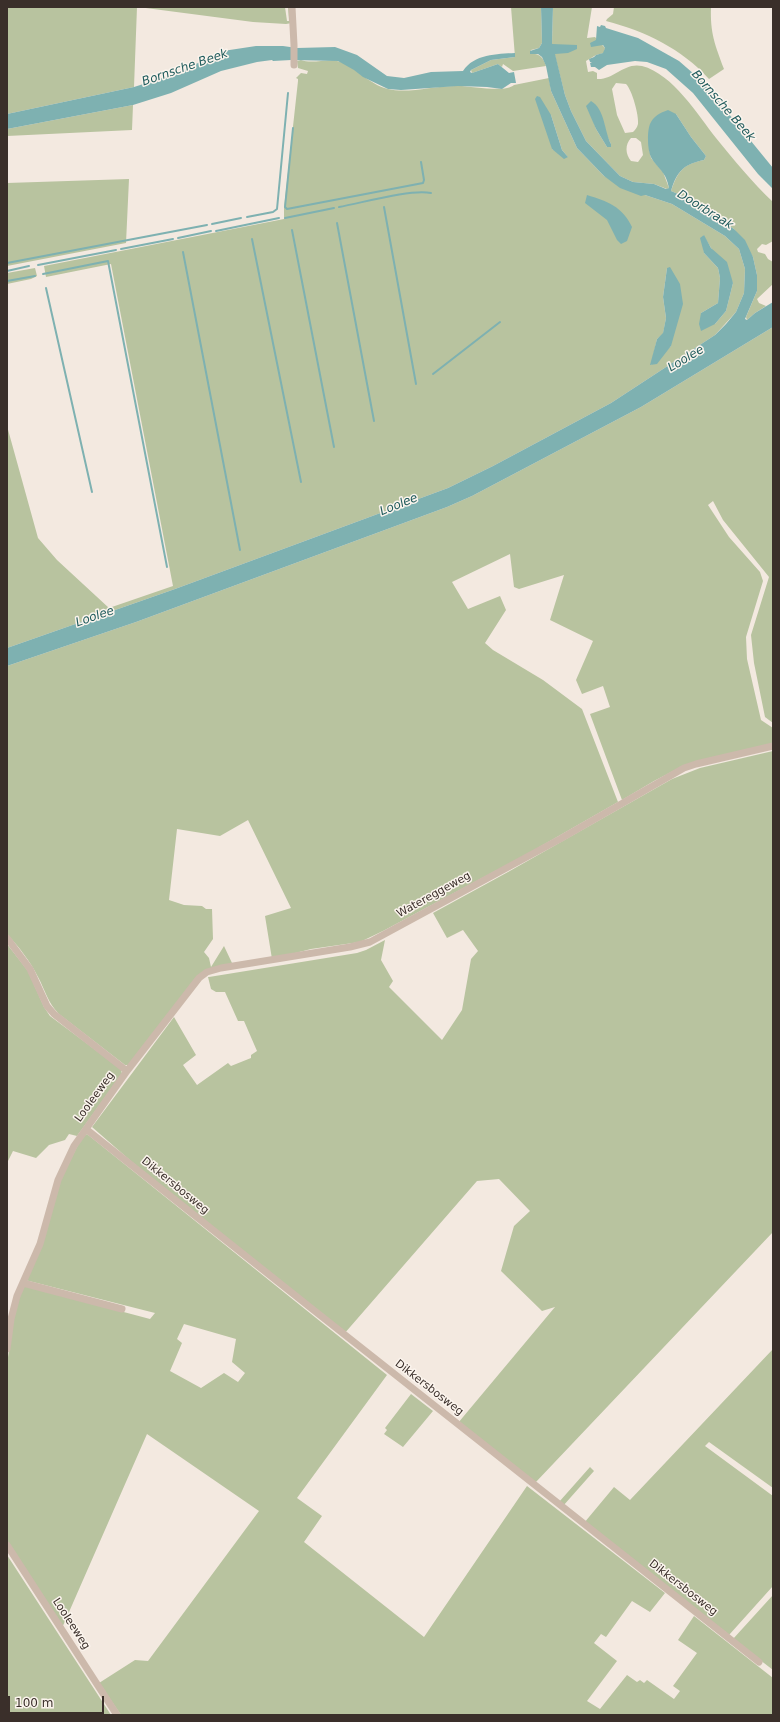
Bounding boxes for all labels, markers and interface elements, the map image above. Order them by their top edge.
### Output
water label: Bornsche Beek [140,47,230,89]
water label: Bornsche Beek [688,67,758,145]
water label: Doorbraak [674,187,736,233]
water label: Loolee [665,343,707,375]
water label: Loolee [378,491,420,519]
water label: Loolee [74,604,116,630]
street label: Watereggeweg [395,869,473,921]
street label: Looleeweg [72,1069,118,1125]
street label: Dikkersbosweg [139,1155,211,1217]
street label: Dikkersbosweg [392,1357,466,1419]
street label: Dikkersbosweg [646,1557,720,1619]
street label: Looleeweg [49,1596,93,1652]
scale bar [10,1688,106,1714]
text: 100 m [15,1696,53,1710]

